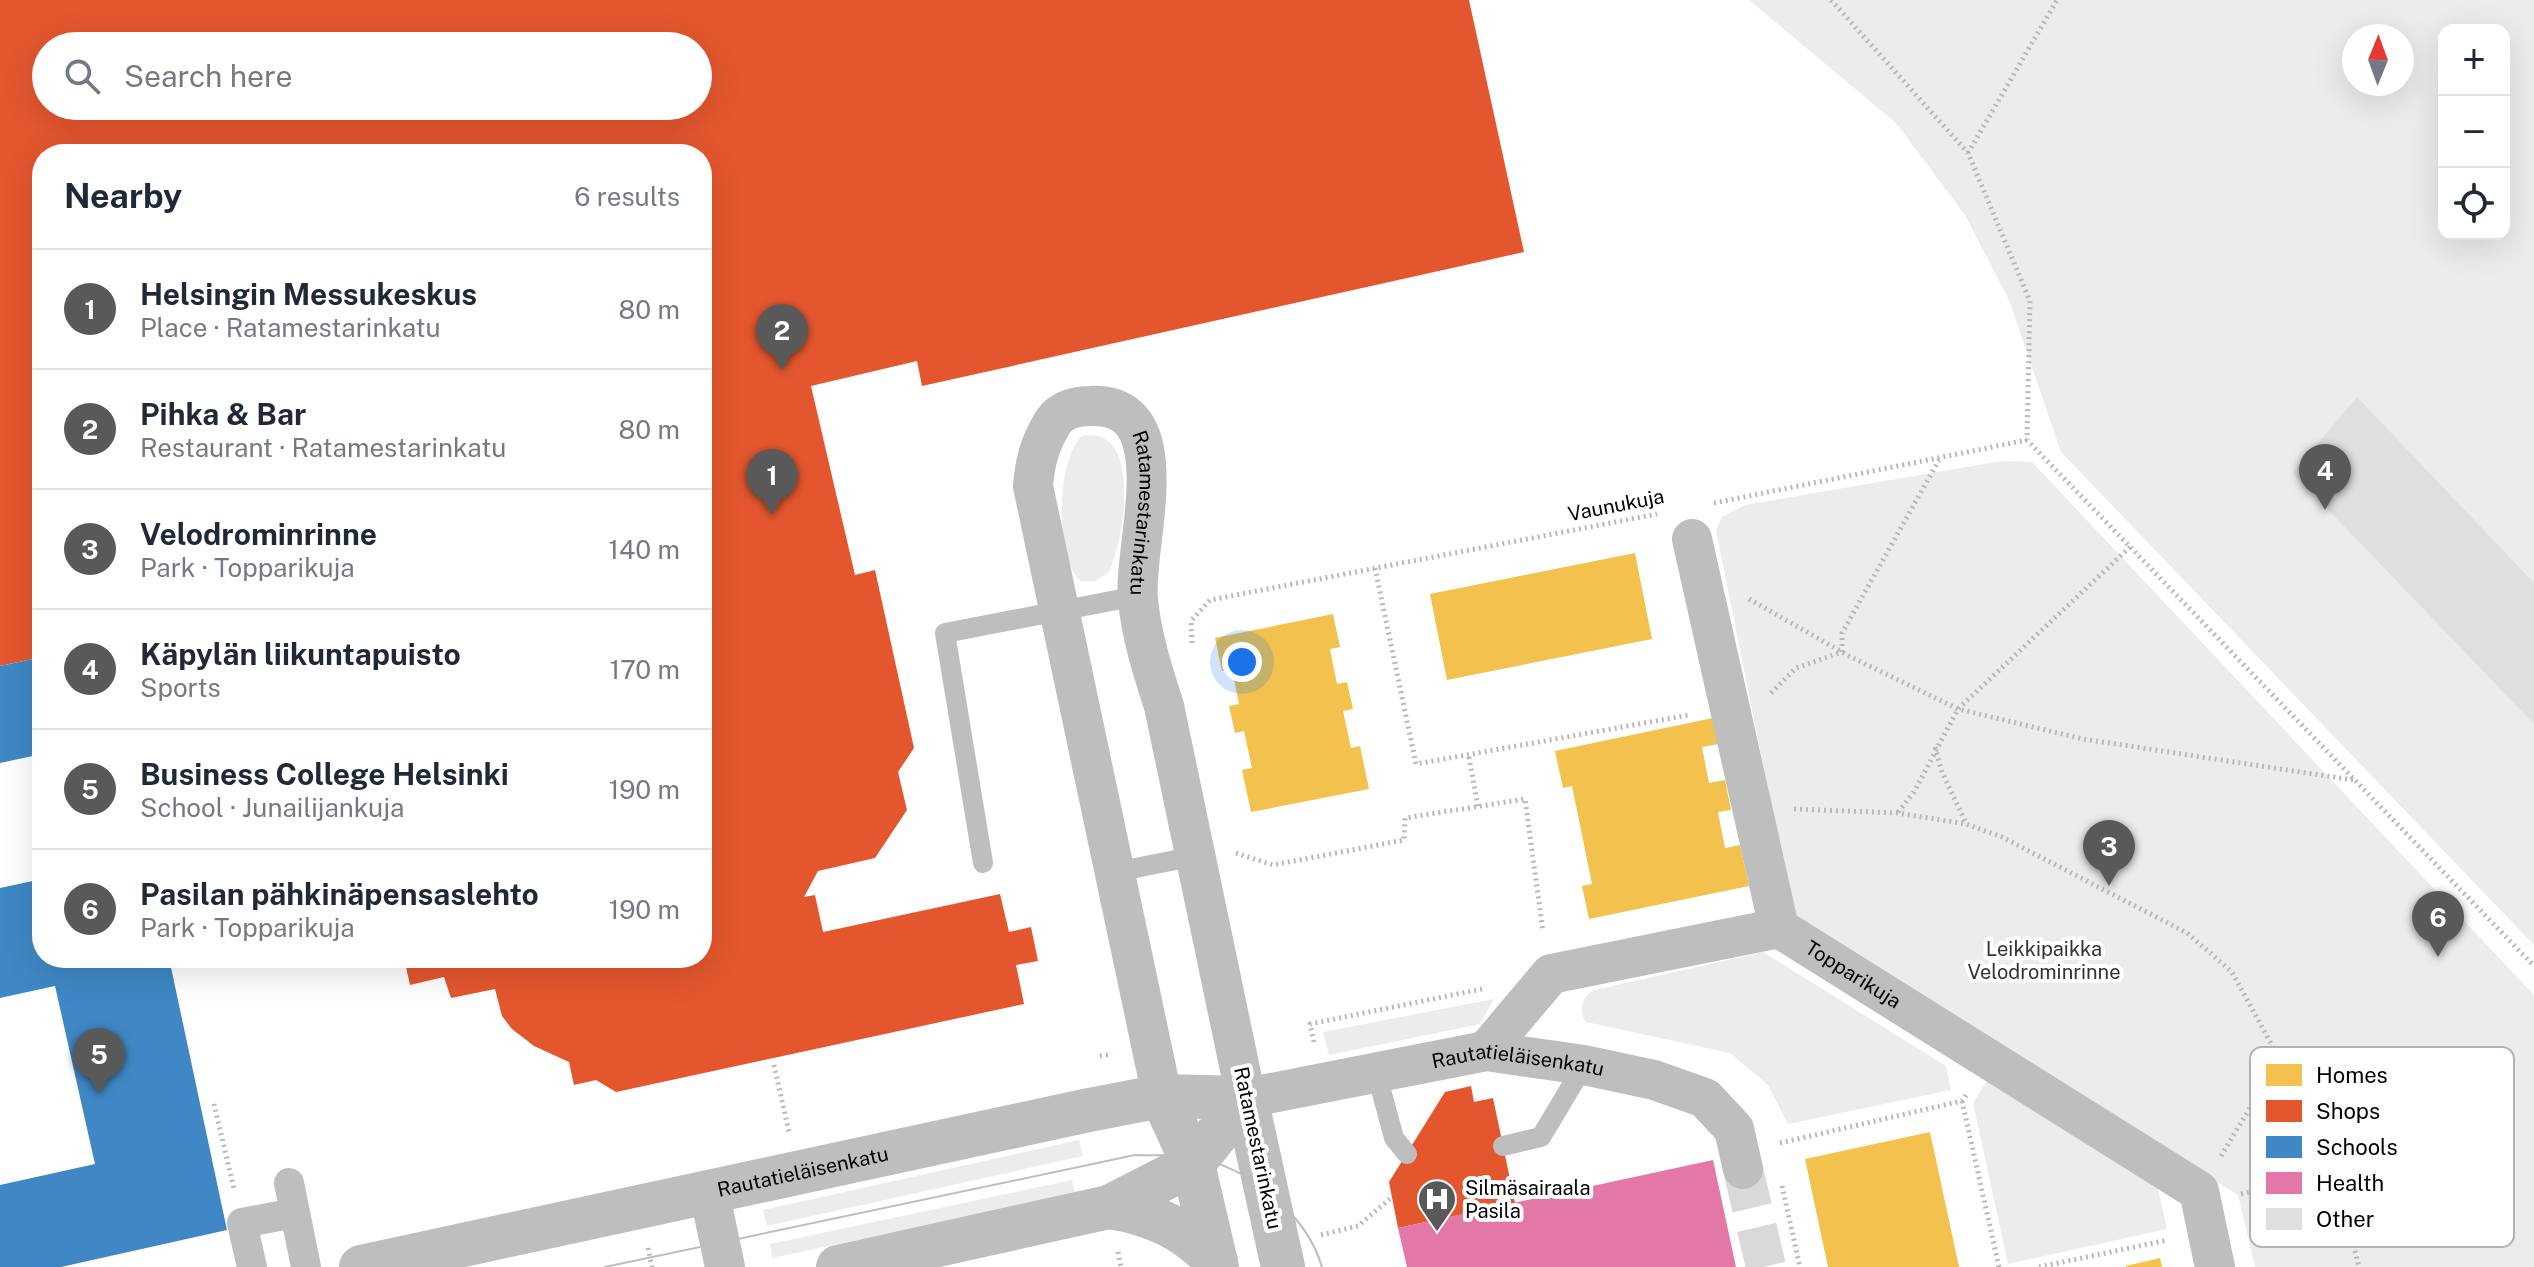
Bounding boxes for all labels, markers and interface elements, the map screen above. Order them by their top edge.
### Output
north arrow [2342,24,2414,96]
map controls [2438,24,2510,240]
button: + [2438,24,2510,96]
search box [32,32,712,120]
icon: search [60,54,104,98]
text: Search here [124,58,292,94]
button: − [2438,96,2510,168]
button: locate [2438,168,2510,240]
text: Nearby [64,176,182,216]
text: 6 results [574,181,680,212]
text: Helsingin Messukeskus [140,276,477,312]
text: 1 [84,294,96,325]
text: 80 m [619,294,680,325]
pin: 2 [756,304,808,370]
text: Place · Ratamestarinkatu [140,312,441,343]
text: Pihka & Bar [140,396,306,432]
text: 2 [82,414,98,445]
text: 80 m [619,414,680,445]
street label: Ratamestarinkatu [1125,427,1159,595]
text: Restaurant · Ratamestarinkatu [140,432,506,463]
pin: 4 [2299,444,2351,510]
pin: 1 [746,449,798,515]
street label: Vaunukuja [1566,484,1666,526]
text: Velodrominrinne [140,516,377,552]
text: 3 [81,534,99,565]
text: 140 m [608,534,680,565]
text: Park · Topparikuja [140,552,355,583]
text: Käpylän liikuntapuisto [140,636,461,672]
your location [1222,642,1262,682]
text: 4 [81,654,99,685]
text: 170 m [610,654,680,685]
text: Sports [140,672,221,703]
text: Business College Helsinki [140,756,509,792]
text: 5 [81,774,99,805]
text: 190 m [609,774,680,805]
text: School · Junailijankuja [140,792,404,823]
pin: 3 [2083,820,2135,886]
text: Pasilan pähkinäpensaslehto [140,876,539,912]
pin: 6 [2412,891,2464,957]
text: 6 [81,894,99,925]
text: 190 m [609,894,680,925]
text: Park · Topparikuja [140,912,355,943]
street label: Topparikuja [1801,935,1905,1013]
park label: Leikkipaikka Velodrominrinne [1967,937,2121,984]
pin: 5 [73,1028,125,1094]
street label: Rautatieläisenkatu [1430,1039,1606,1081]
legend [2250,1047,2514,1247]
text: Homes [2316,1062,2388,1088]
street label: Ratamestarinkatu [1229,1065,1287,1231]
text: Shops [2316,1098,2380,1124]
text: Schools [2316,1134,2398,1160]
street label: Rautatieläisenkatu [715,1142,891,1202]
text: Health [2316,1170,2384,1196]
place label: Silmäsairaala Pasila [1465,1176,1591,1223]
hospital icon: Silmäsairaala Pasila [1416,1178,1458,1233]
text: Other [2316,1206,2374,1232]

